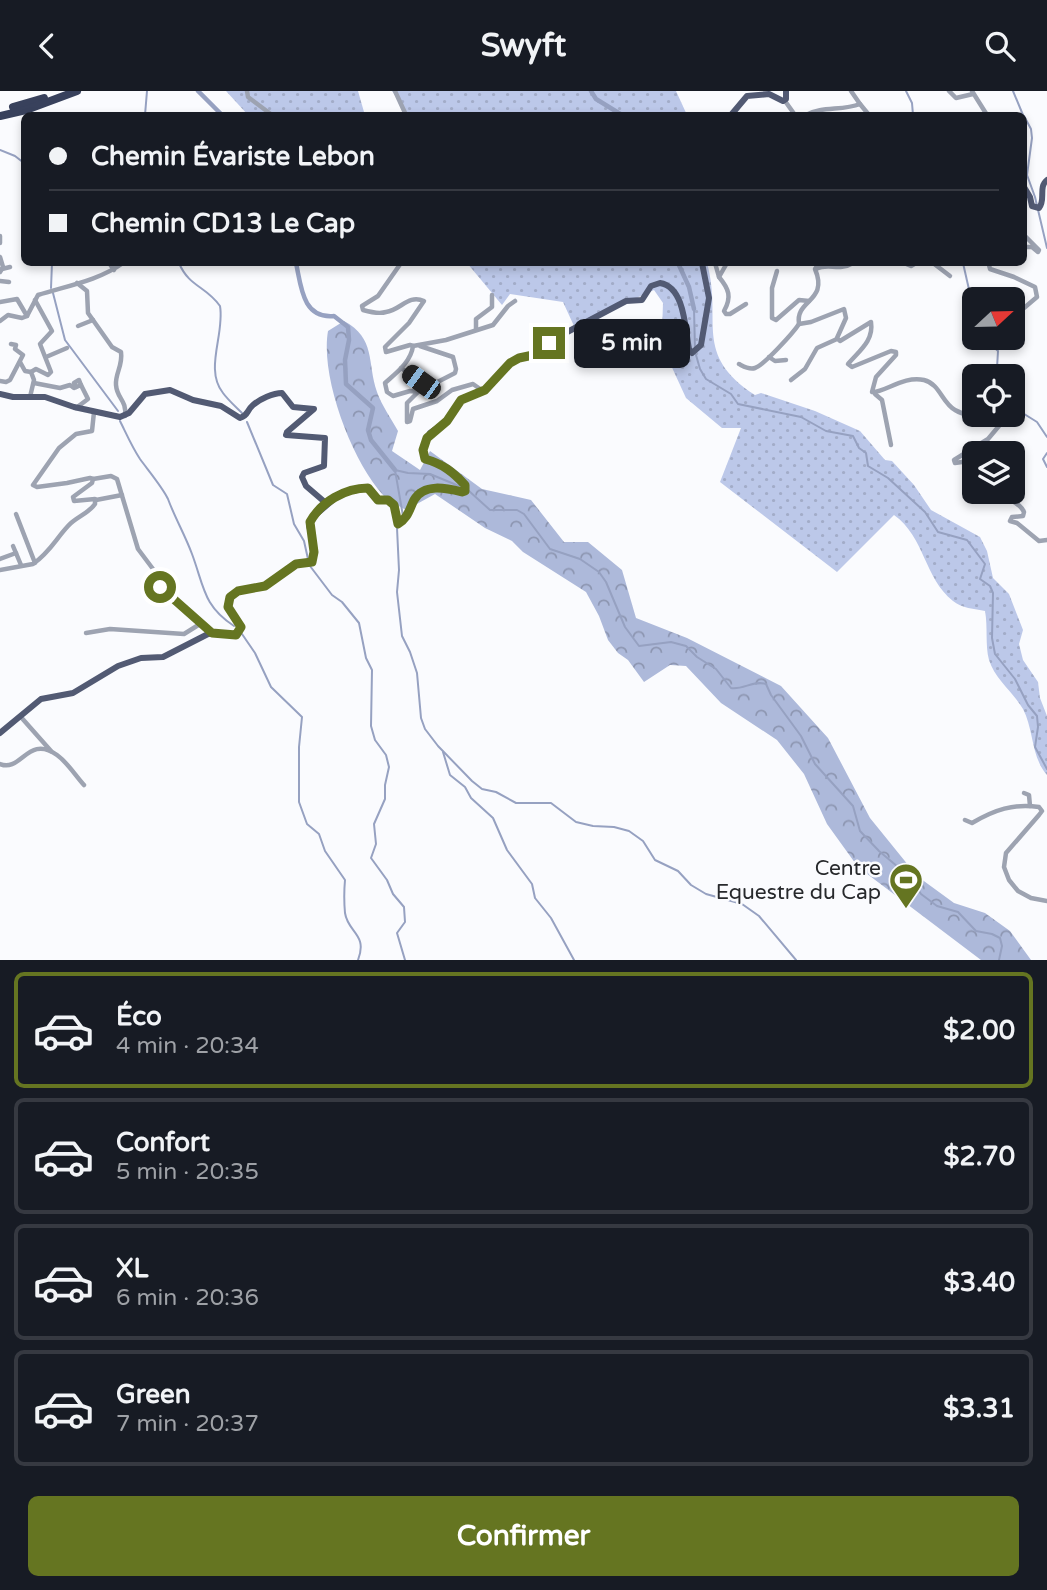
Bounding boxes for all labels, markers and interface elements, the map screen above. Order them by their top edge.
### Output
icon: back [28,27,66,65]
text: Swyft [481,27,566,65]
icon: search [981,27,1019,65]
text: Chemin Évariste Lebon [91,141,375,172]
text: Chemin CD13 Le Cap [91,208,355,239]
north arrow [962,287,1026,350]
map controls [962,287,1025,504]
callout: 5 min [574,319,689,367]
route end [533,327,565,359]
text: 5 min [601,329,663,357]
car [398,361,445,403]
button: locate [962,364,1025,427]
button: layers [962,441,1025,504]
route start [144,571,176,603]
place label: Centre Equestre du Cap [716,856,881,905]
sports icon: Centre Equestre du Cap [887,861,925,910]
icon: car [32,999,95,1062]
text: Éco [116,1001,162,1032]
text: $2.00 [943,1015,1015,1046]
text: 4 min · 20:34 [116,1032,259,1060]
icon: car [32,1125,95,1188]
text: Confort [116,1127,210,1158]
text: $2.70 [943,1141,1015,1172]
text: 5 min · 20:35 [116,1158,259,1186]
icon: car [32,1251,95,1314]
text: XL [116,1253,148,1284]
text: $3.40 [944,1267,1015,1298]
text: 6 min · 20:36 [116,1284,259,1312]
icon: car [32,1377,95,1440]
text: Green [116,1379,191,1410]
text: $3.31 [943,1393,1015,1424]
text: 7 min · 20:37 [116,1410,259,1438]
button: Confirmer [28,1496,1019,1576]

